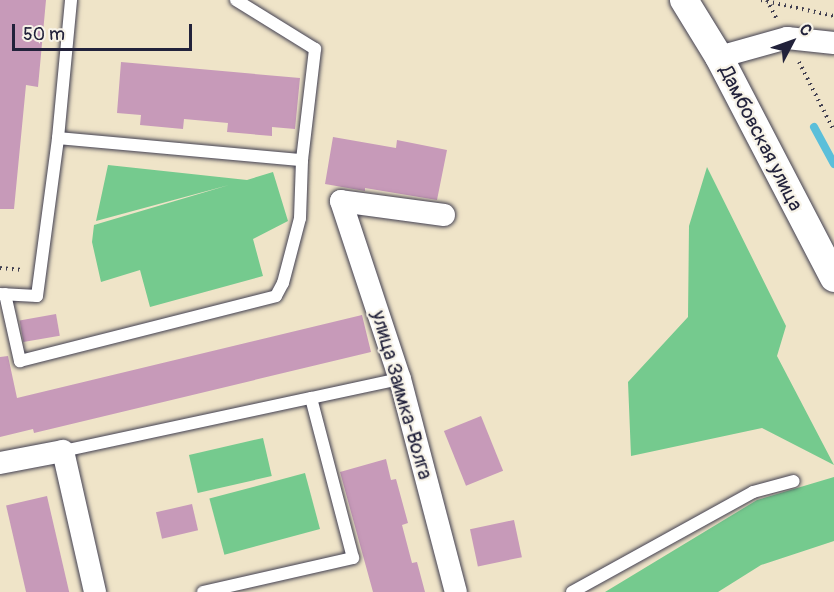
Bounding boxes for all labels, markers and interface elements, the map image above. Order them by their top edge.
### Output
scale bar [15,12,195,50]
north arrow [762,12,822,72]
text: С [795,20,816,40]
text: 50 m [23,23,65,46]
street label: Дамбовская улица [714,61,808,215]
street label: улица Заимка-Волга [366,308,438,482]

